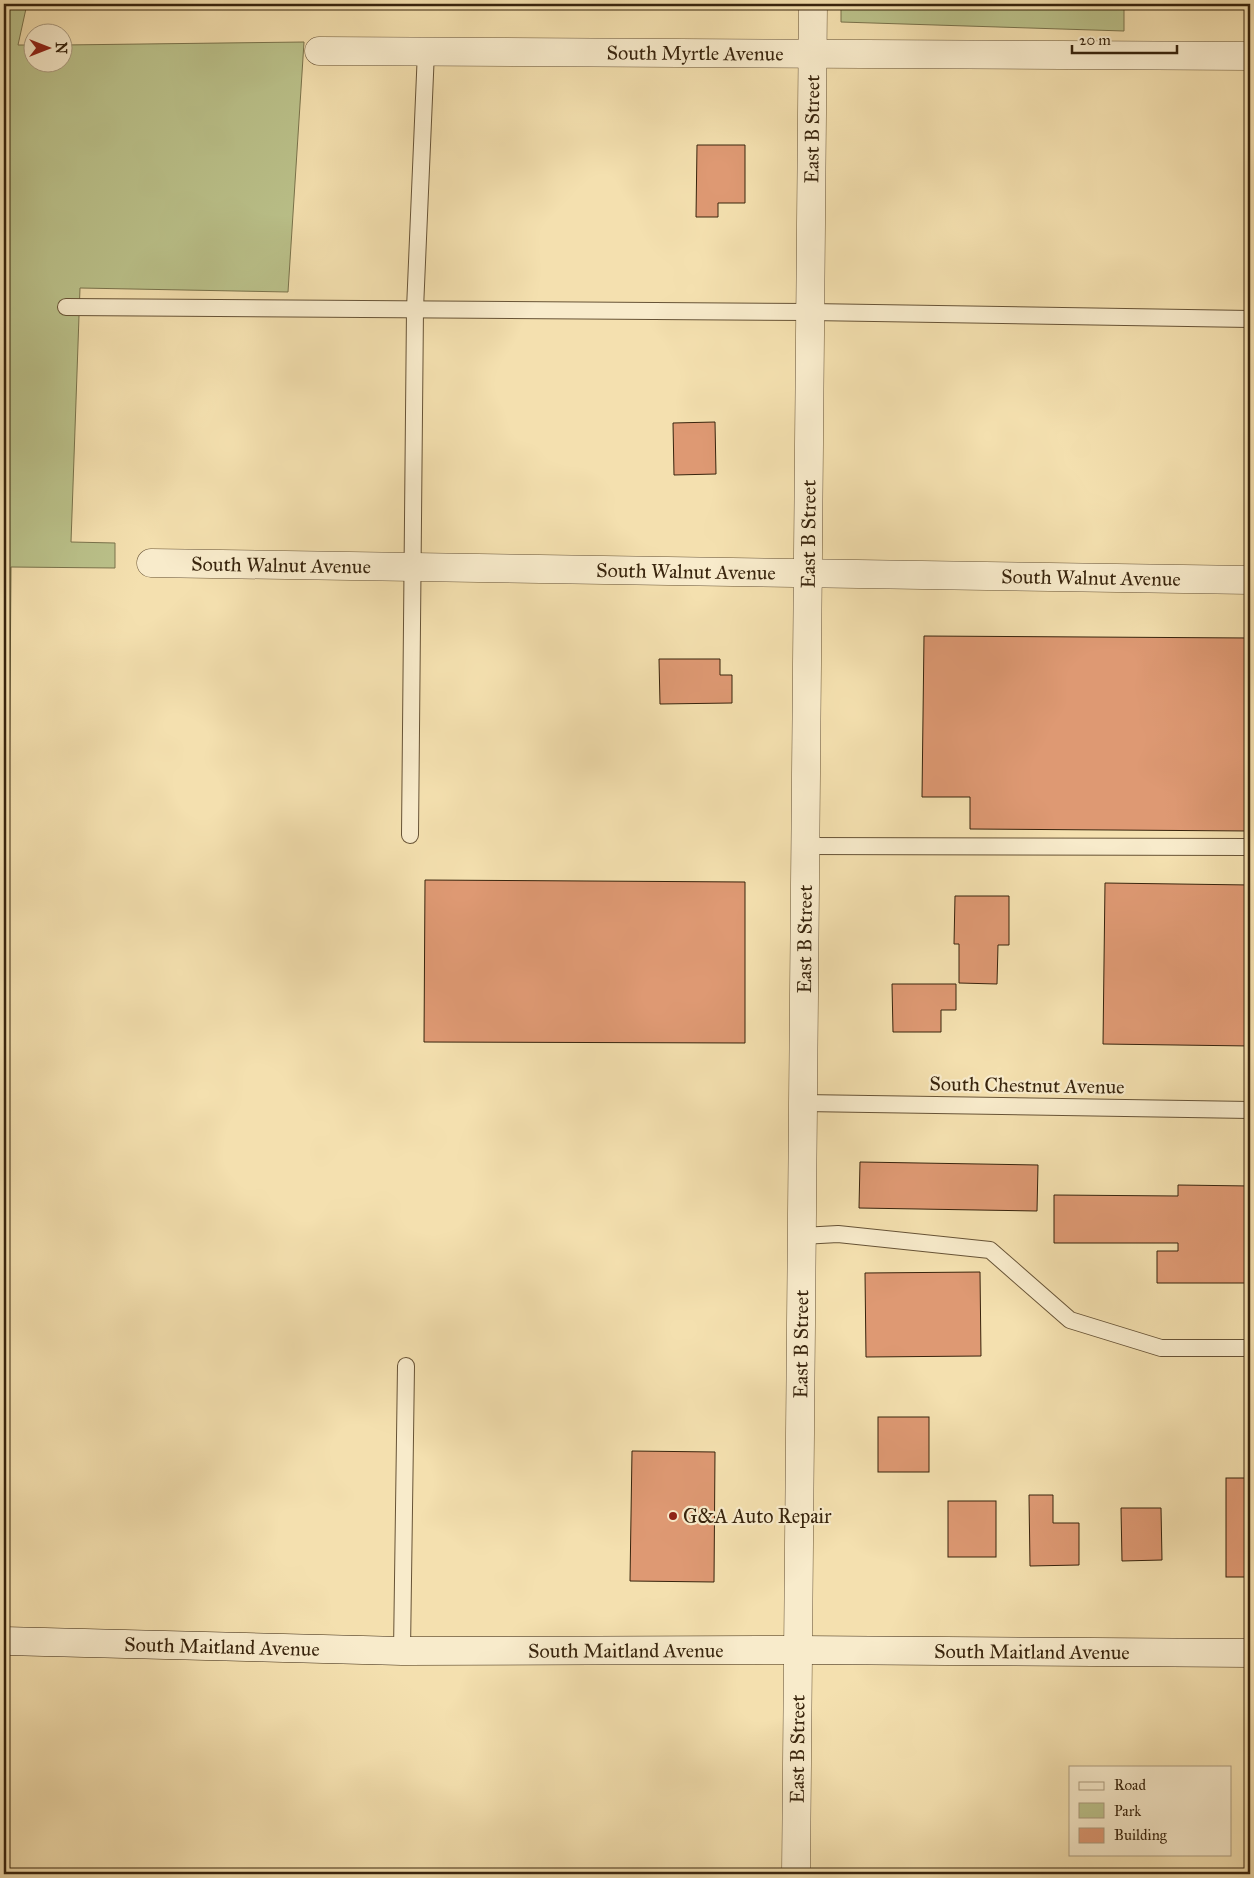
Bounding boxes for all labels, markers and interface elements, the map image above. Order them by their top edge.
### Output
north arrow [22,22,72,72]
scale bar [1072,22,1176,54]
text: 20 m [1079,31,1111,49]
street label: South Myrtle Avenue [606,41,784,65]
text: N [52,42,69,54]
street label: East B Street [799,75,824,184]
street label: East B Street [796,480,821,589]
street label: South Walnut Avenue [191,552,371,578]
street label: South Walnut Avenue [596,558,776,585]
street label: South Walnut Avenue [1001,564,1181,591]
street label: East B Street [792,885,817,994]
street label: South Chestnut Avenue [929,1071,1125,1099]
street label: East B Street [788,1290,813,1399]
place label: G&A Auto Repair [683,1504,832,1528]
marker: G&A Auto Repair [667,1510,679,1522]
street label: South Maitland Avenue [124,1632,320,1661]
street label: South Maitland Avenue [528,1638,724,1663]
street label: South Maitland Avenue [934,1639,1130,1664]
street label: East B Street [785,1695,810,1804]
legend [1069,1766,1232,1856]
text: Road [1114,1776,1146,1794]
text: Park [1114,1802,1141,1820]
text: Building [1114,1826,1168,1844]

